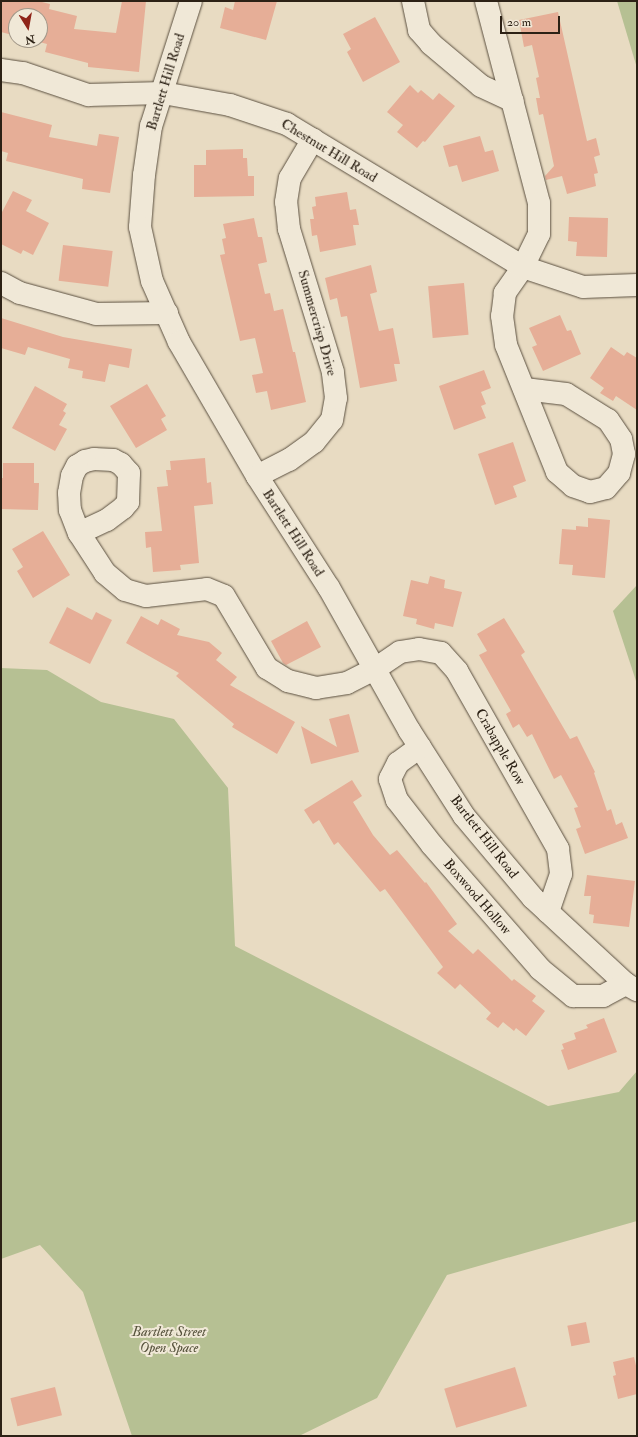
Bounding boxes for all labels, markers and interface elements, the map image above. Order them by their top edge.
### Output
north arrow [8,8,48,48]
scale bar [502,8,562,34]
text: 20 m [507,15,531,30]
street label: Bartlett Hill Road [143,31,189,133]
text: N [24,32,36,47]
street label: Chestnut Hill Road [278,116,380,186]
street label: Summercrisp Drive [294,268,340,378]
street label: Bartlett Hill Road [259,486,327,580]
street label: Crabapple Row [471,706,529,788]
street label: Bartlett Hill Road [446,792,522,882]
street label: Boxwood Hollow [440,856,514,938]
park label: Bartlett Street Open Space [132,1324,206,1356]

